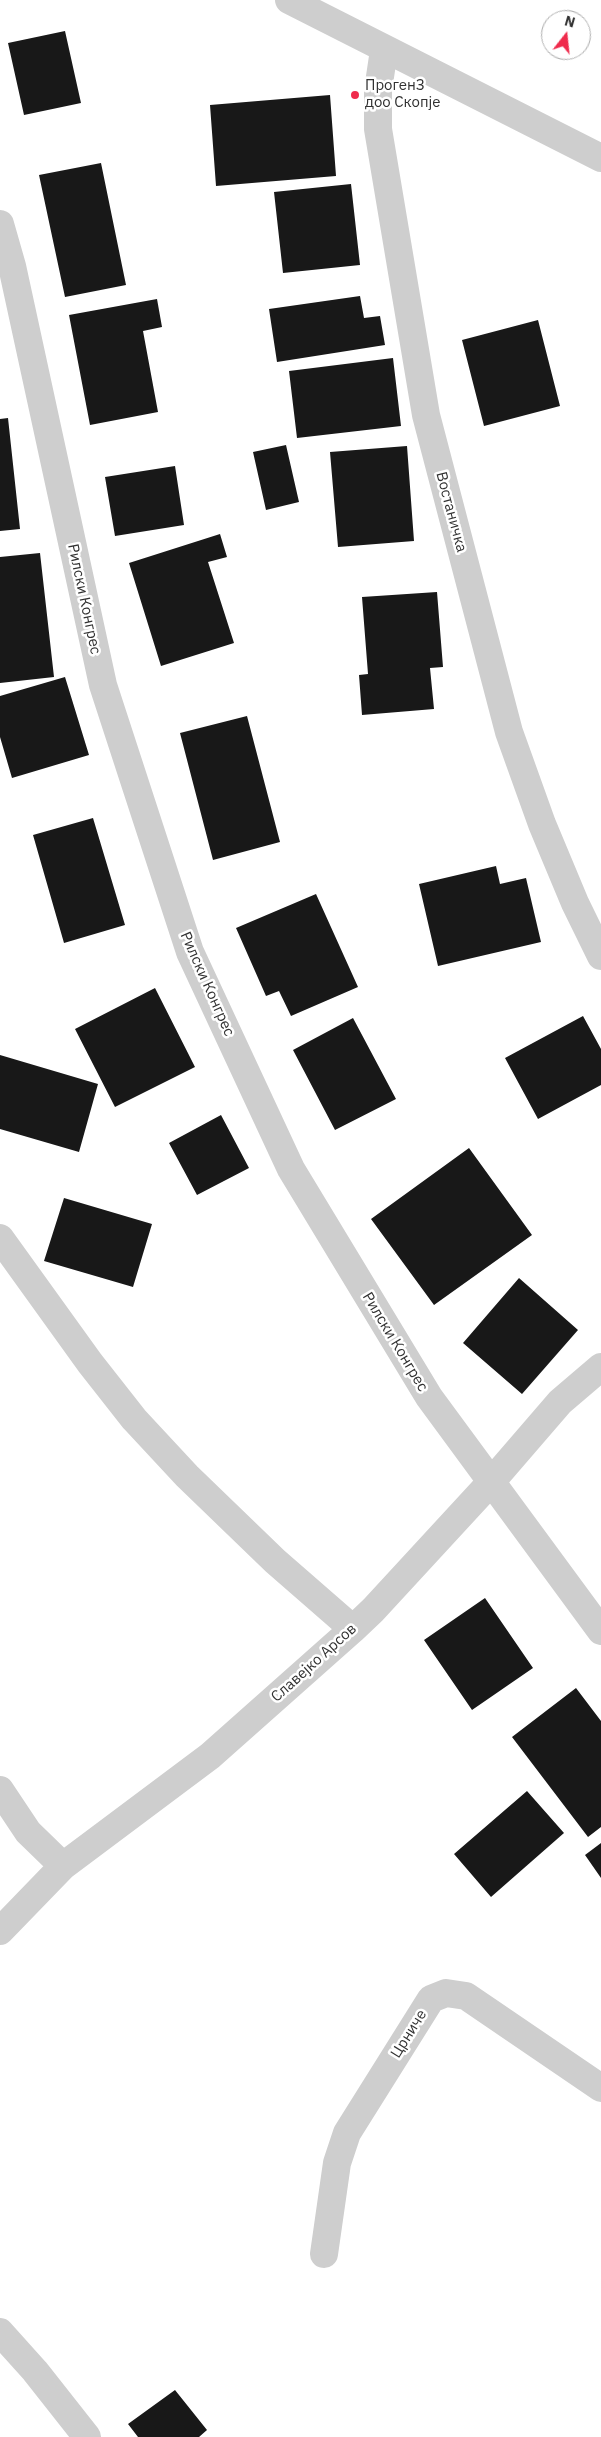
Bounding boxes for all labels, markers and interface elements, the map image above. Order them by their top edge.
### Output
north arrow [541,10,591,60]
text: N [562,11,577,32]
place label: ПрогенЗ доо Скопје [365,77,441,112]
marker: ПрогенЗ доо Скопје [349,89,361,101]
street label: Востаничка [432,470,470,554]
street label: Рилски Конгрес [64,542,104,656]
street label: Рилски Конгрес [176,929,238,1039]
street label: Рилски Конгрес [358,1289,432,1395]
street label: Славејко Арсов [268,1620,360,1706]
street label: Црниче [387,2007,431,2061]

